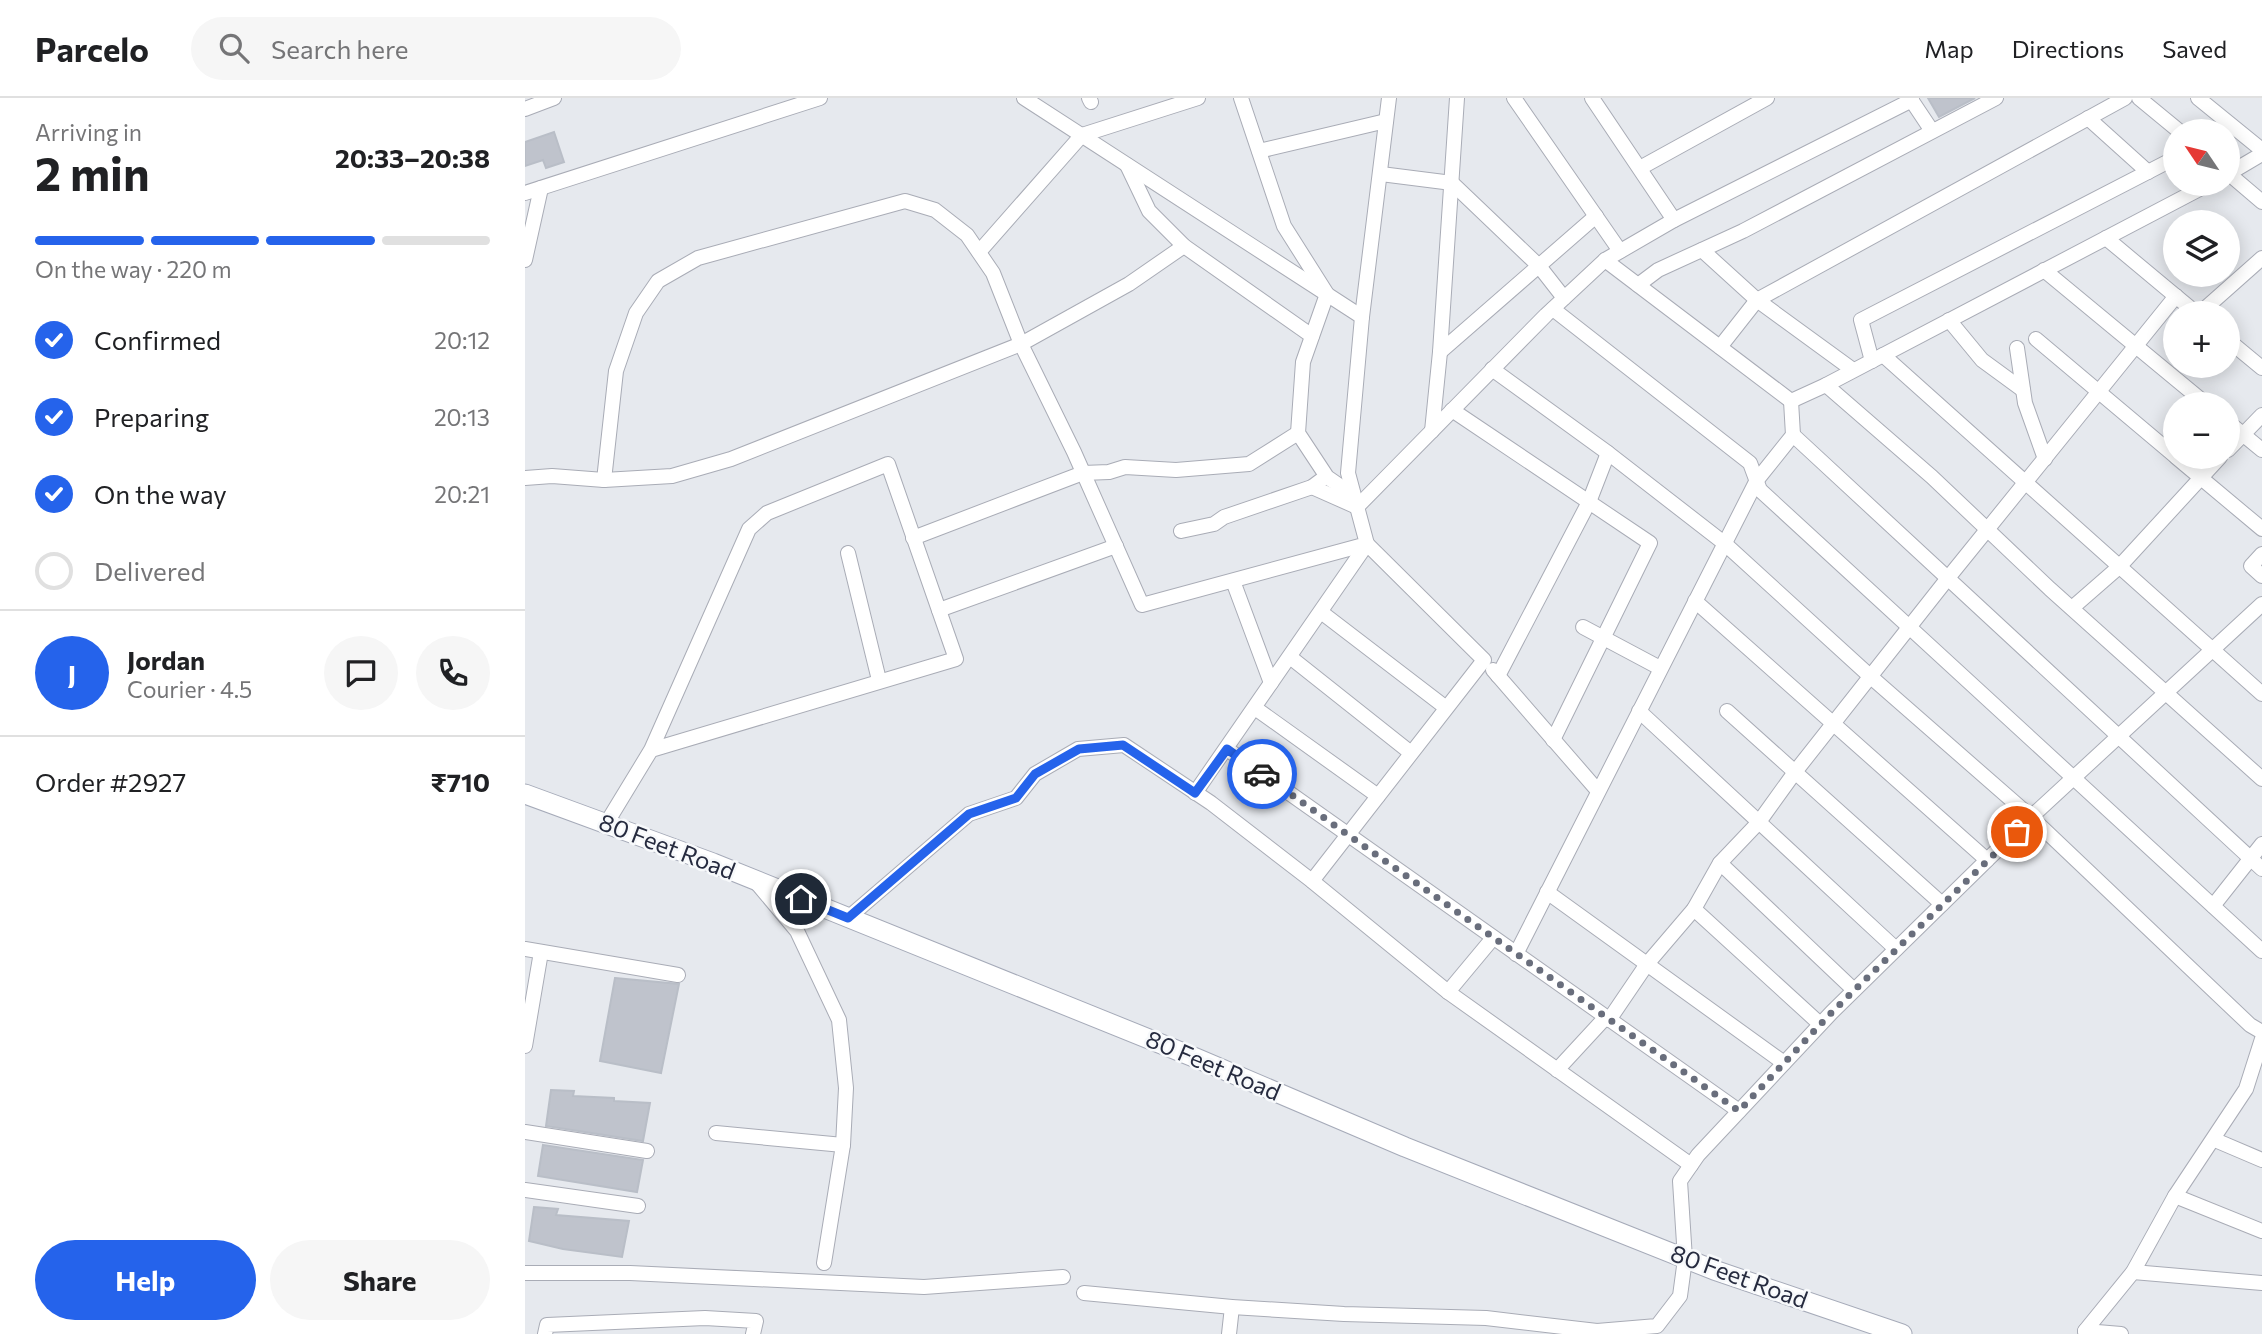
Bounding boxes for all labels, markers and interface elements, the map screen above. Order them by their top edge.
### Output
search box [191,17,681,80]
text: Parcelo [35,28,149,69]
icon: search [215,29,253,67]
text: Search here [271,33,409,64]
text: Map [1924,34,1974,63]
text: Directions [2012,34,2124,63]
text: Saved [2162,34,2227,63]
text: Arriving in [35,118,142,146]
north arrow [2163,119,2240,196]
map controls [2163,119,2240,469]
text: 20:33–20:38 [335,142,490,173]
text: 2 min [35,144,150,200]
button: layers [2163,210,2240,287]
text: On the way · 220 m [35,255,232,283]
button: + [2163,301,2240,378]
icon: check [35,321,73,359]
text: Confirmed [94,324,221,355]
text: 20:12 [434,326,490,354]
button: − [2163,392,2240,469]
icon: check [35,398,73,436]
text: Preparing [94,401,209,432]
text: 20:13 [434,403,490,431]
icon: check [35,475,73,513]
text: On the way [94,478,227,509]
text: 20:21 [434,480,490,508]
text: Delivered [94,555,205,586]
button: chat [324,636,398,710]
button: phone [416,636,490,710]
text: Jordan [127,644,205,675]
text: J [68,658,76,689]
text: Courier · 4.5 [127,675,252,703]
courier [1227,739,1297,809]
icon: car [1243,755,1281,793]
text: Order #2927 [35,766,186,797]
text: ₹710 [431,766,490,797]
pin [1987,802,2047,862]
street label: 80 Feet Road [595,806,740,885]
icon: bag [1998,813,2036,851]
pin [771,869,831,929]
icon: home [782,880,820,918]
street label: 80 Feet Road [1142,1023,1285,1106]
street label: 80 Feet Road [1667,1237,1812,1314]
button: Help [35,1240,256,1320]
button: Share [270,1240,490,1320]

